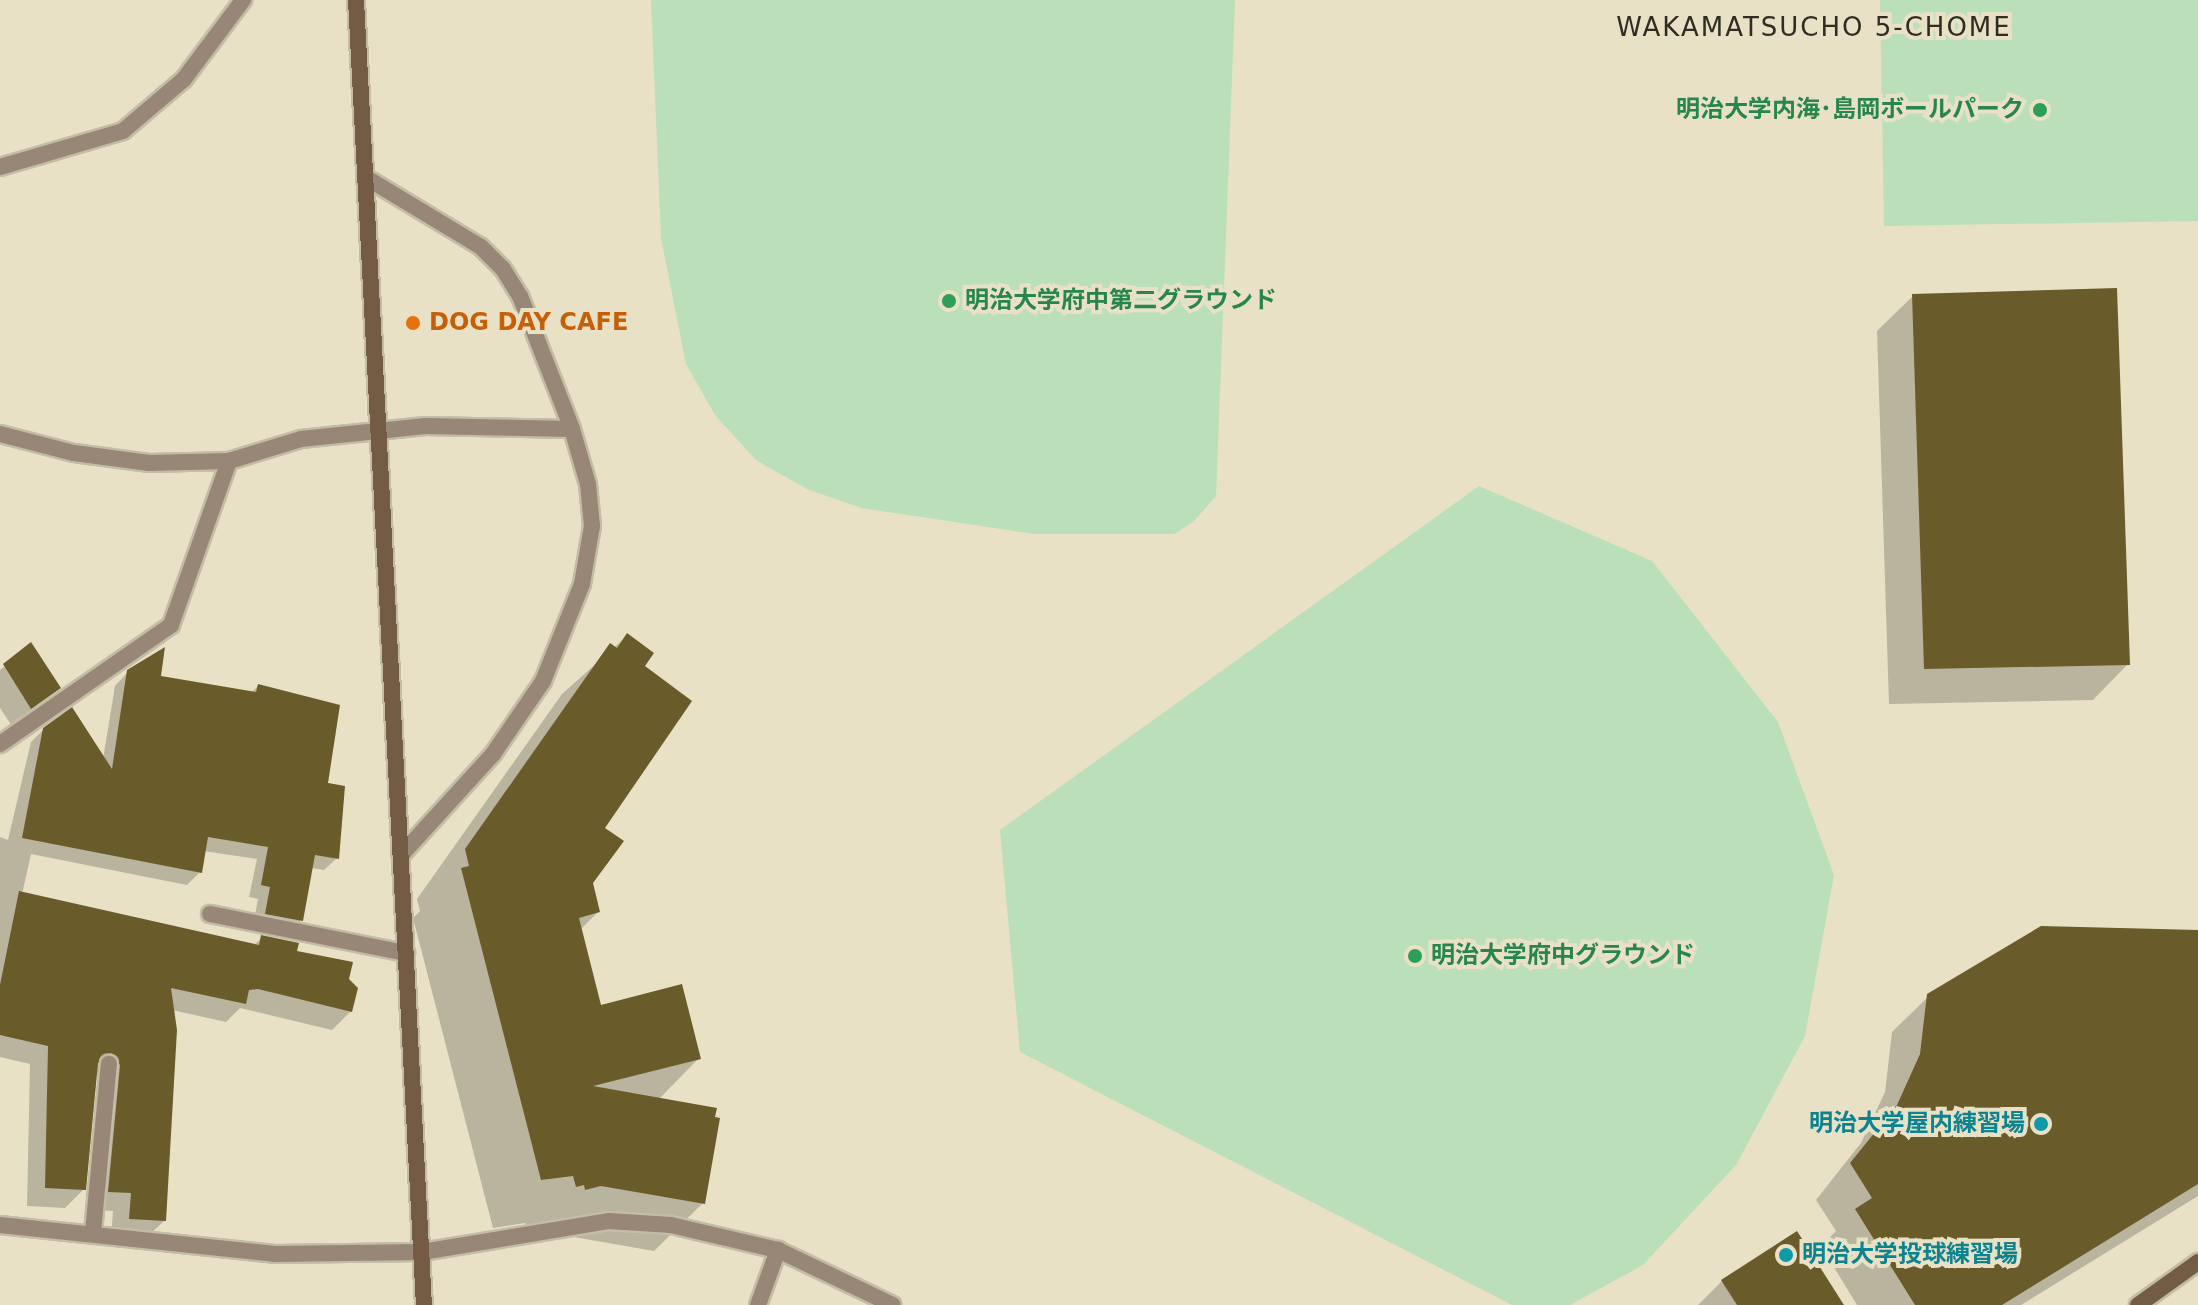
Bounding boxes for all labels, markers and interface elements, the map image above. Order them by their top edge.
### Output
district label: WAKAMATSUCHO 5-CHOME [1616,12,2012,44]
place label: 明治大学内海･島岡ボールパーク [1676,96,2024,124]
marker: 明治大学内海･島岡ボールパーク [2031,101,2049,119]
place label: 明治大学府中第二グラウンド [965,287,1277,315]
marker: 明治大学府中第二グラウンド [940,292,958,310]
place label: DOG DAY CAFE [429,309,628,337]
marker: DOG DAY CAFE [404,314,422,332]
place label: 明治大学府中グラウンド [1431,942,1695,970]
marker: 明治大学府中グラウンド [1406,947,1424,965]
place label: 明治大学屋内練習場 [1809,1110,2025,1138]
marker: 明治大学屋内練習場 [2032,1115,2050,1133]
place label: 明治大学投球練習場 [1802,1241,2018,1269]
marker: 明治大学投球練習場 [1777,1246,1795,1264]

